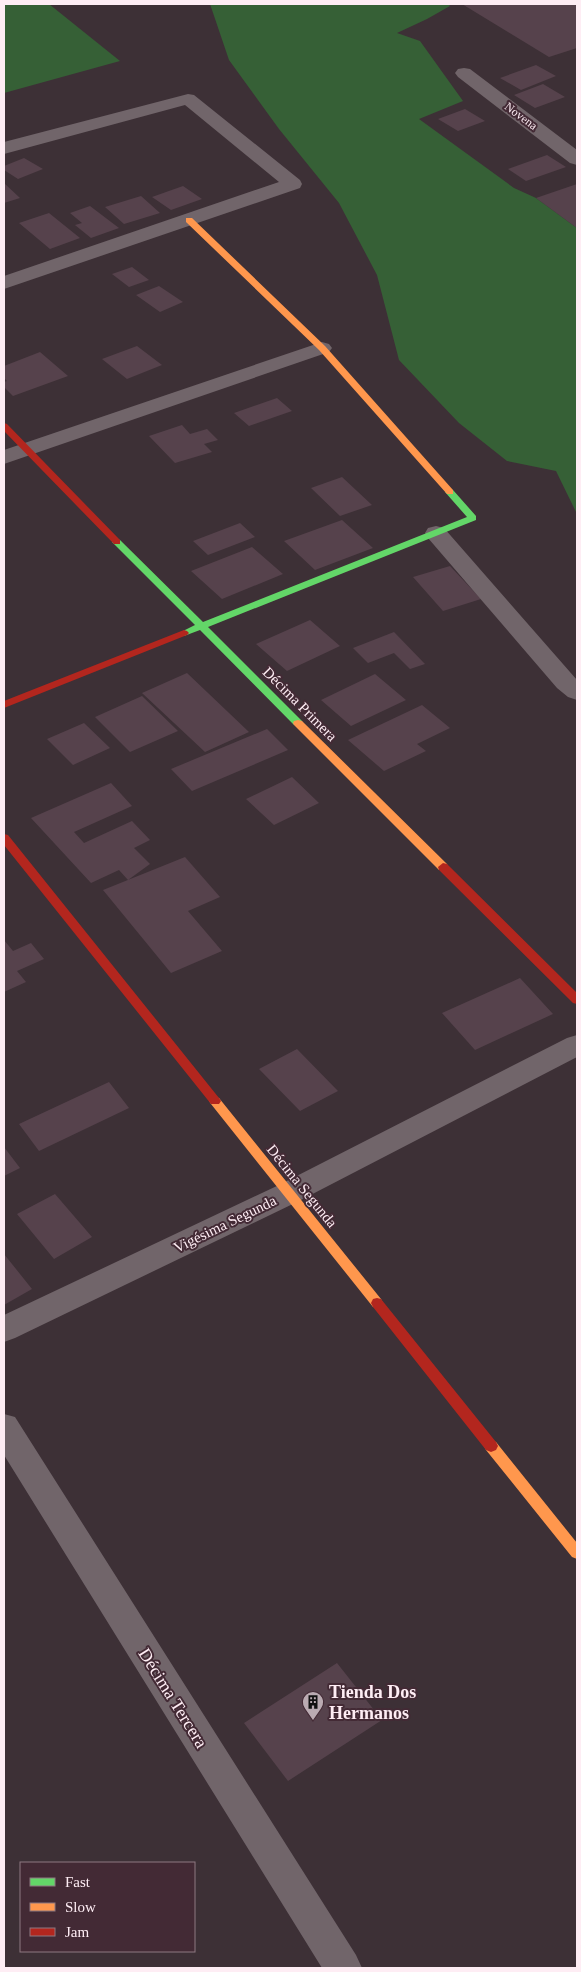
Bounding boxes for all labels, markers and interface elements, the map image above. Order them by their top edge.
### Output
street label: Novena [502,99,541,133]
street label: Décima Primera [260,664,341,745]
street label: Décima Segunda [264,1141,341,1231]
street label: Vigésima Segunda [171,1192,279,1256]
street label: Décima Tercera [134,1644,212,1752]
place label: Tienda Dos Hermanos [329,1682,416,1723]
building icon: Tienda Dos Hermanos [301,1690,325,1721]
legend [20,1862,195,1952]
text: Fast [65,1874,91,1890]
text: Slow [65,1899,96,1915]
text: Jam [65,1924,89,1940]

